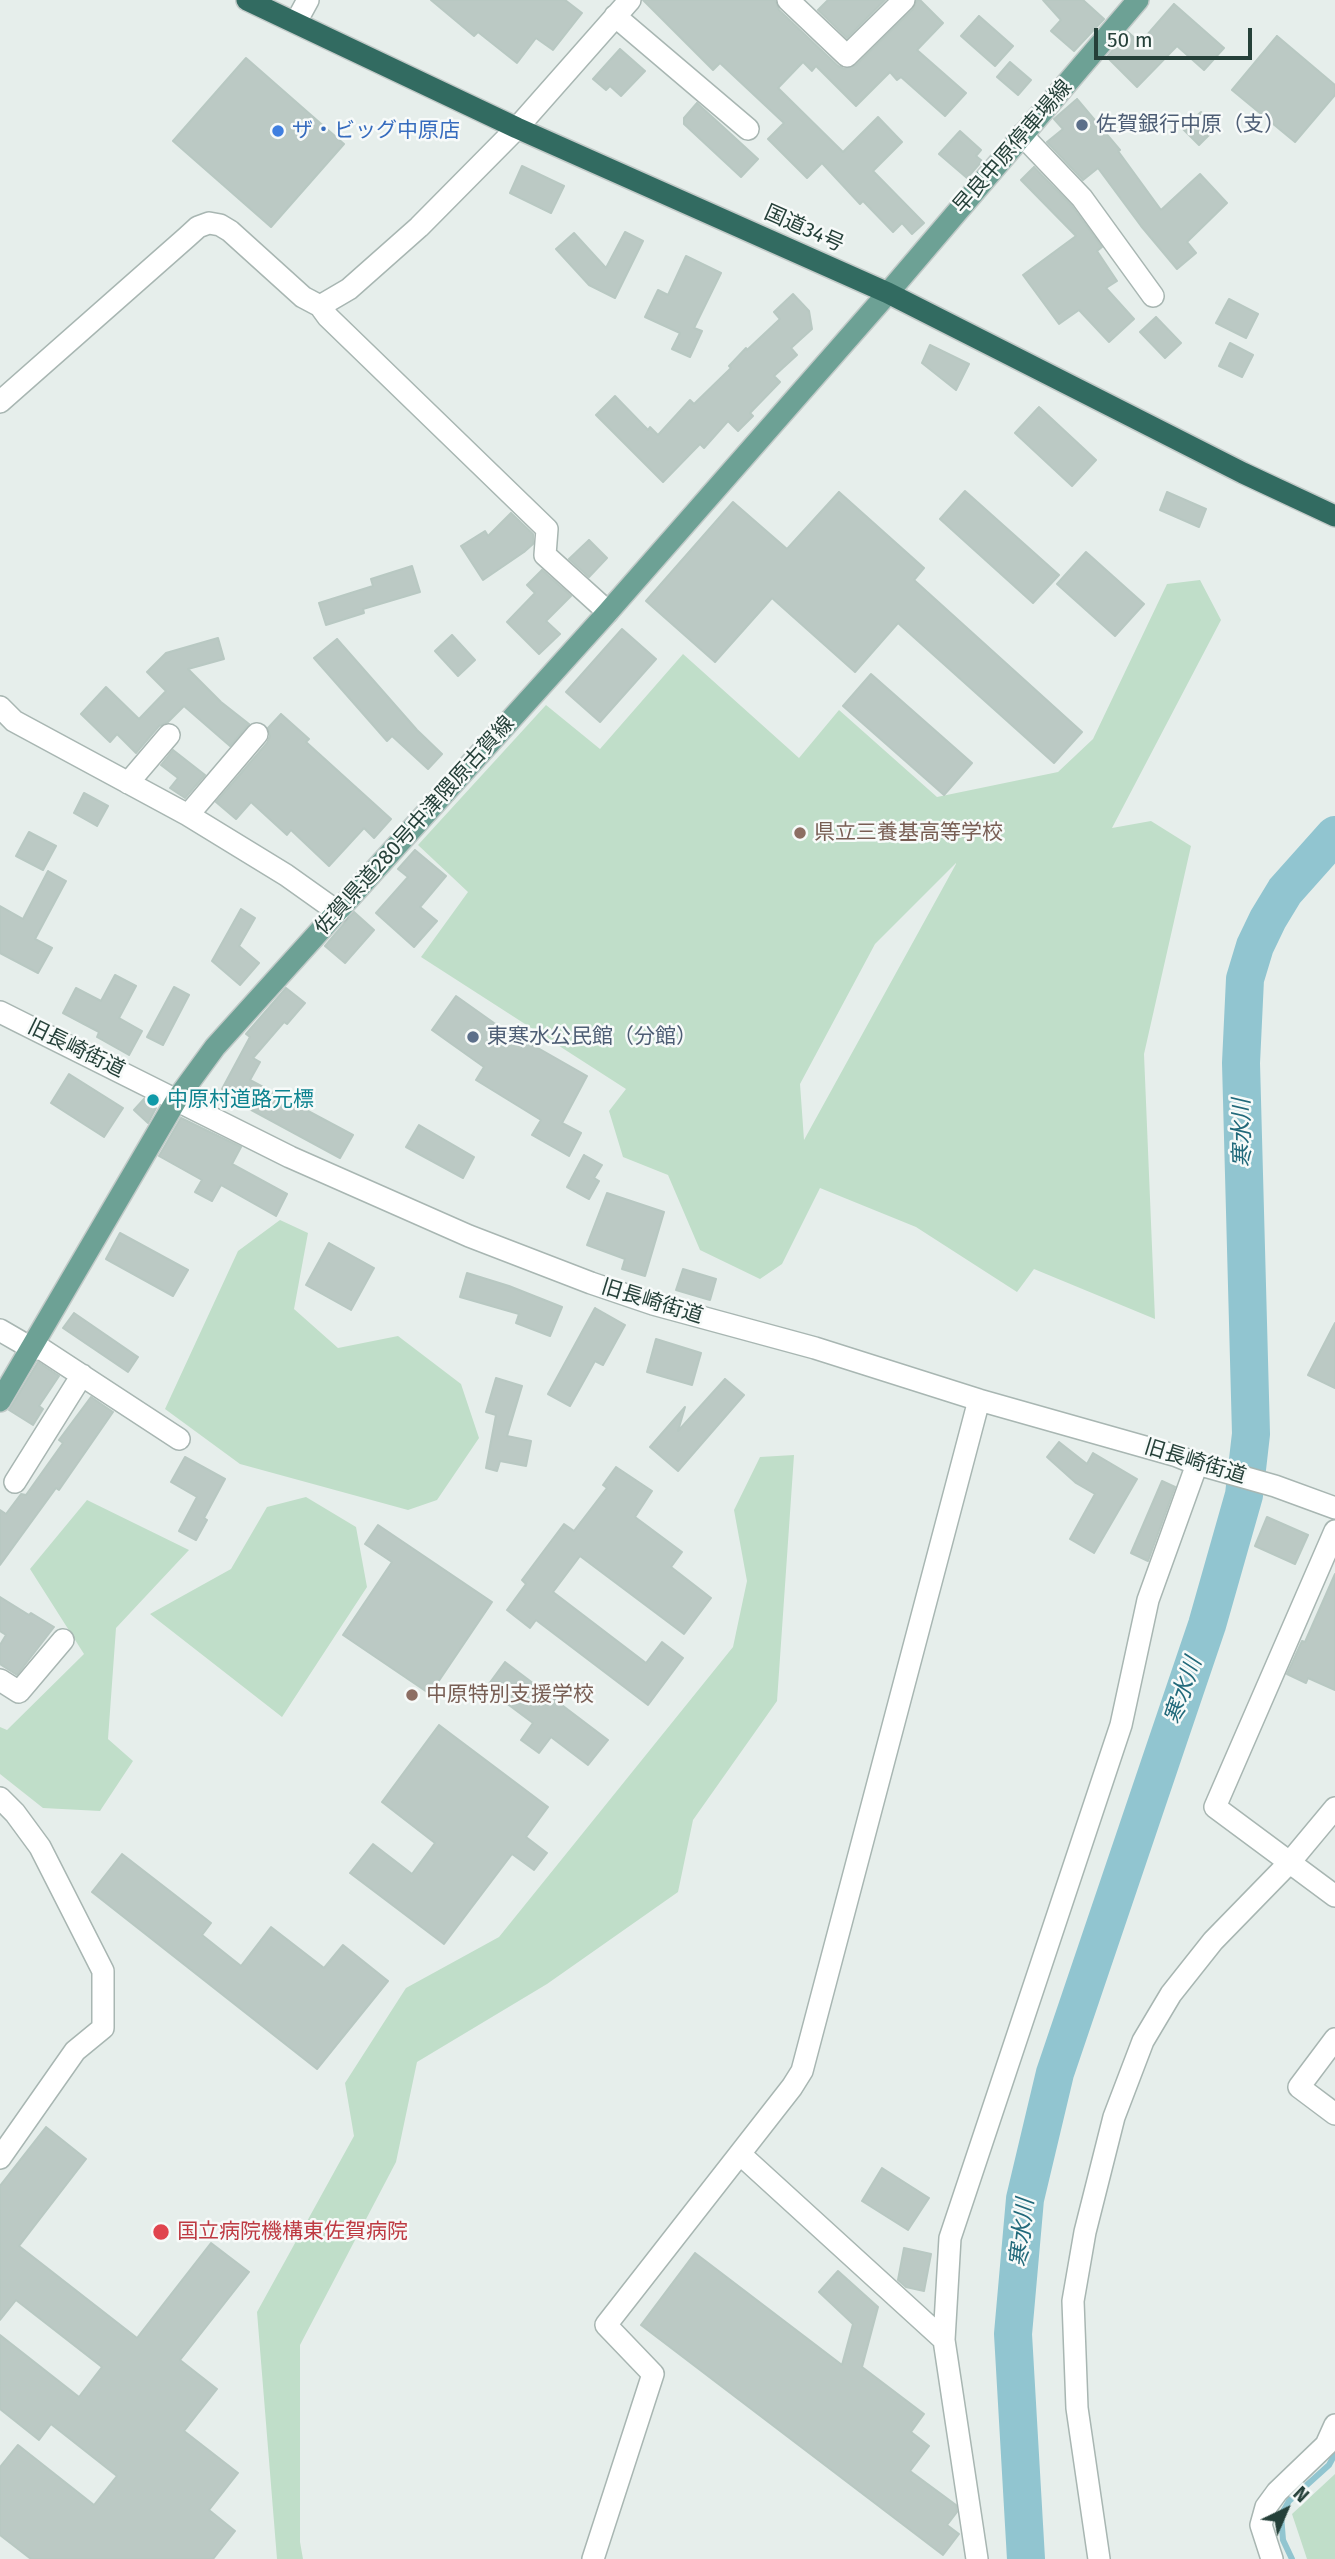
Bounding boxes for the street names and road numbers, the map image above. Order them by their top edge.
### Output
street label: 早良中原停車場線 [948,75,1078,219]
street label: 国道34号 [760,200,848,258]
street label: 佐賀県道280号中津隈原古賀線 [310,711,520,941]
street label: 旧長崎街道 [23,1015,129,1083]
street label: 旧長崎街道 [598,1275,706,1329]
street label: 旧長崎街道 [1141,1435,1249,1489]

